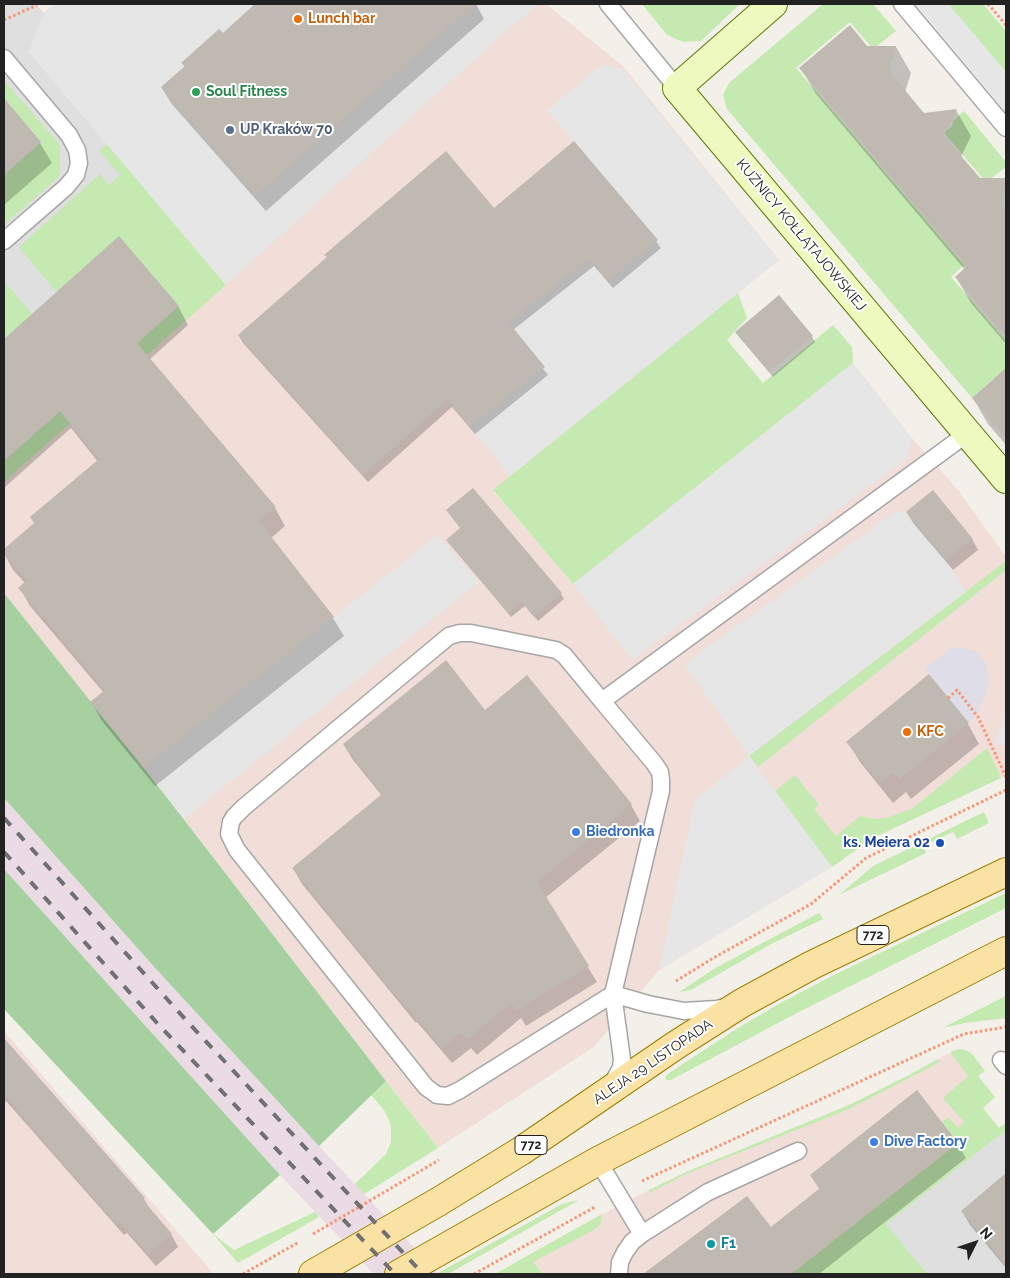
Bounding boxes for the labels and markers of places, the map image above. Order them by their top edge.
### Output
place label: Lunch bar [308,11,375,27]
marker: Lunch bar [292,13,304,25]
place label: Soul Fitness [206,84,287,100]
marker: Soul Fitness [190,86,202,98]
place label: UP Kraków 70 [240,122,333,138]
marker: UP Kraków 70 [224,124,236,136]
place label: KFC [917,724,944,740]
marker: KFC [901,726,913,738]
place label: Biedronka [586,824,655,840]
marker: Biedronka [570,826,582,838]
place label: ks. Meiera 02 [843,835,930,851]
marker: ks. Meiera 02 [934,837,946,849]
place label: Dive Factory [884,1134,967,1150]
marker: Dive Factory [868,1136,880,1148]
place label: F1 [721,1236,736,1252]
marker: F1 [705,1238,717,1250]

